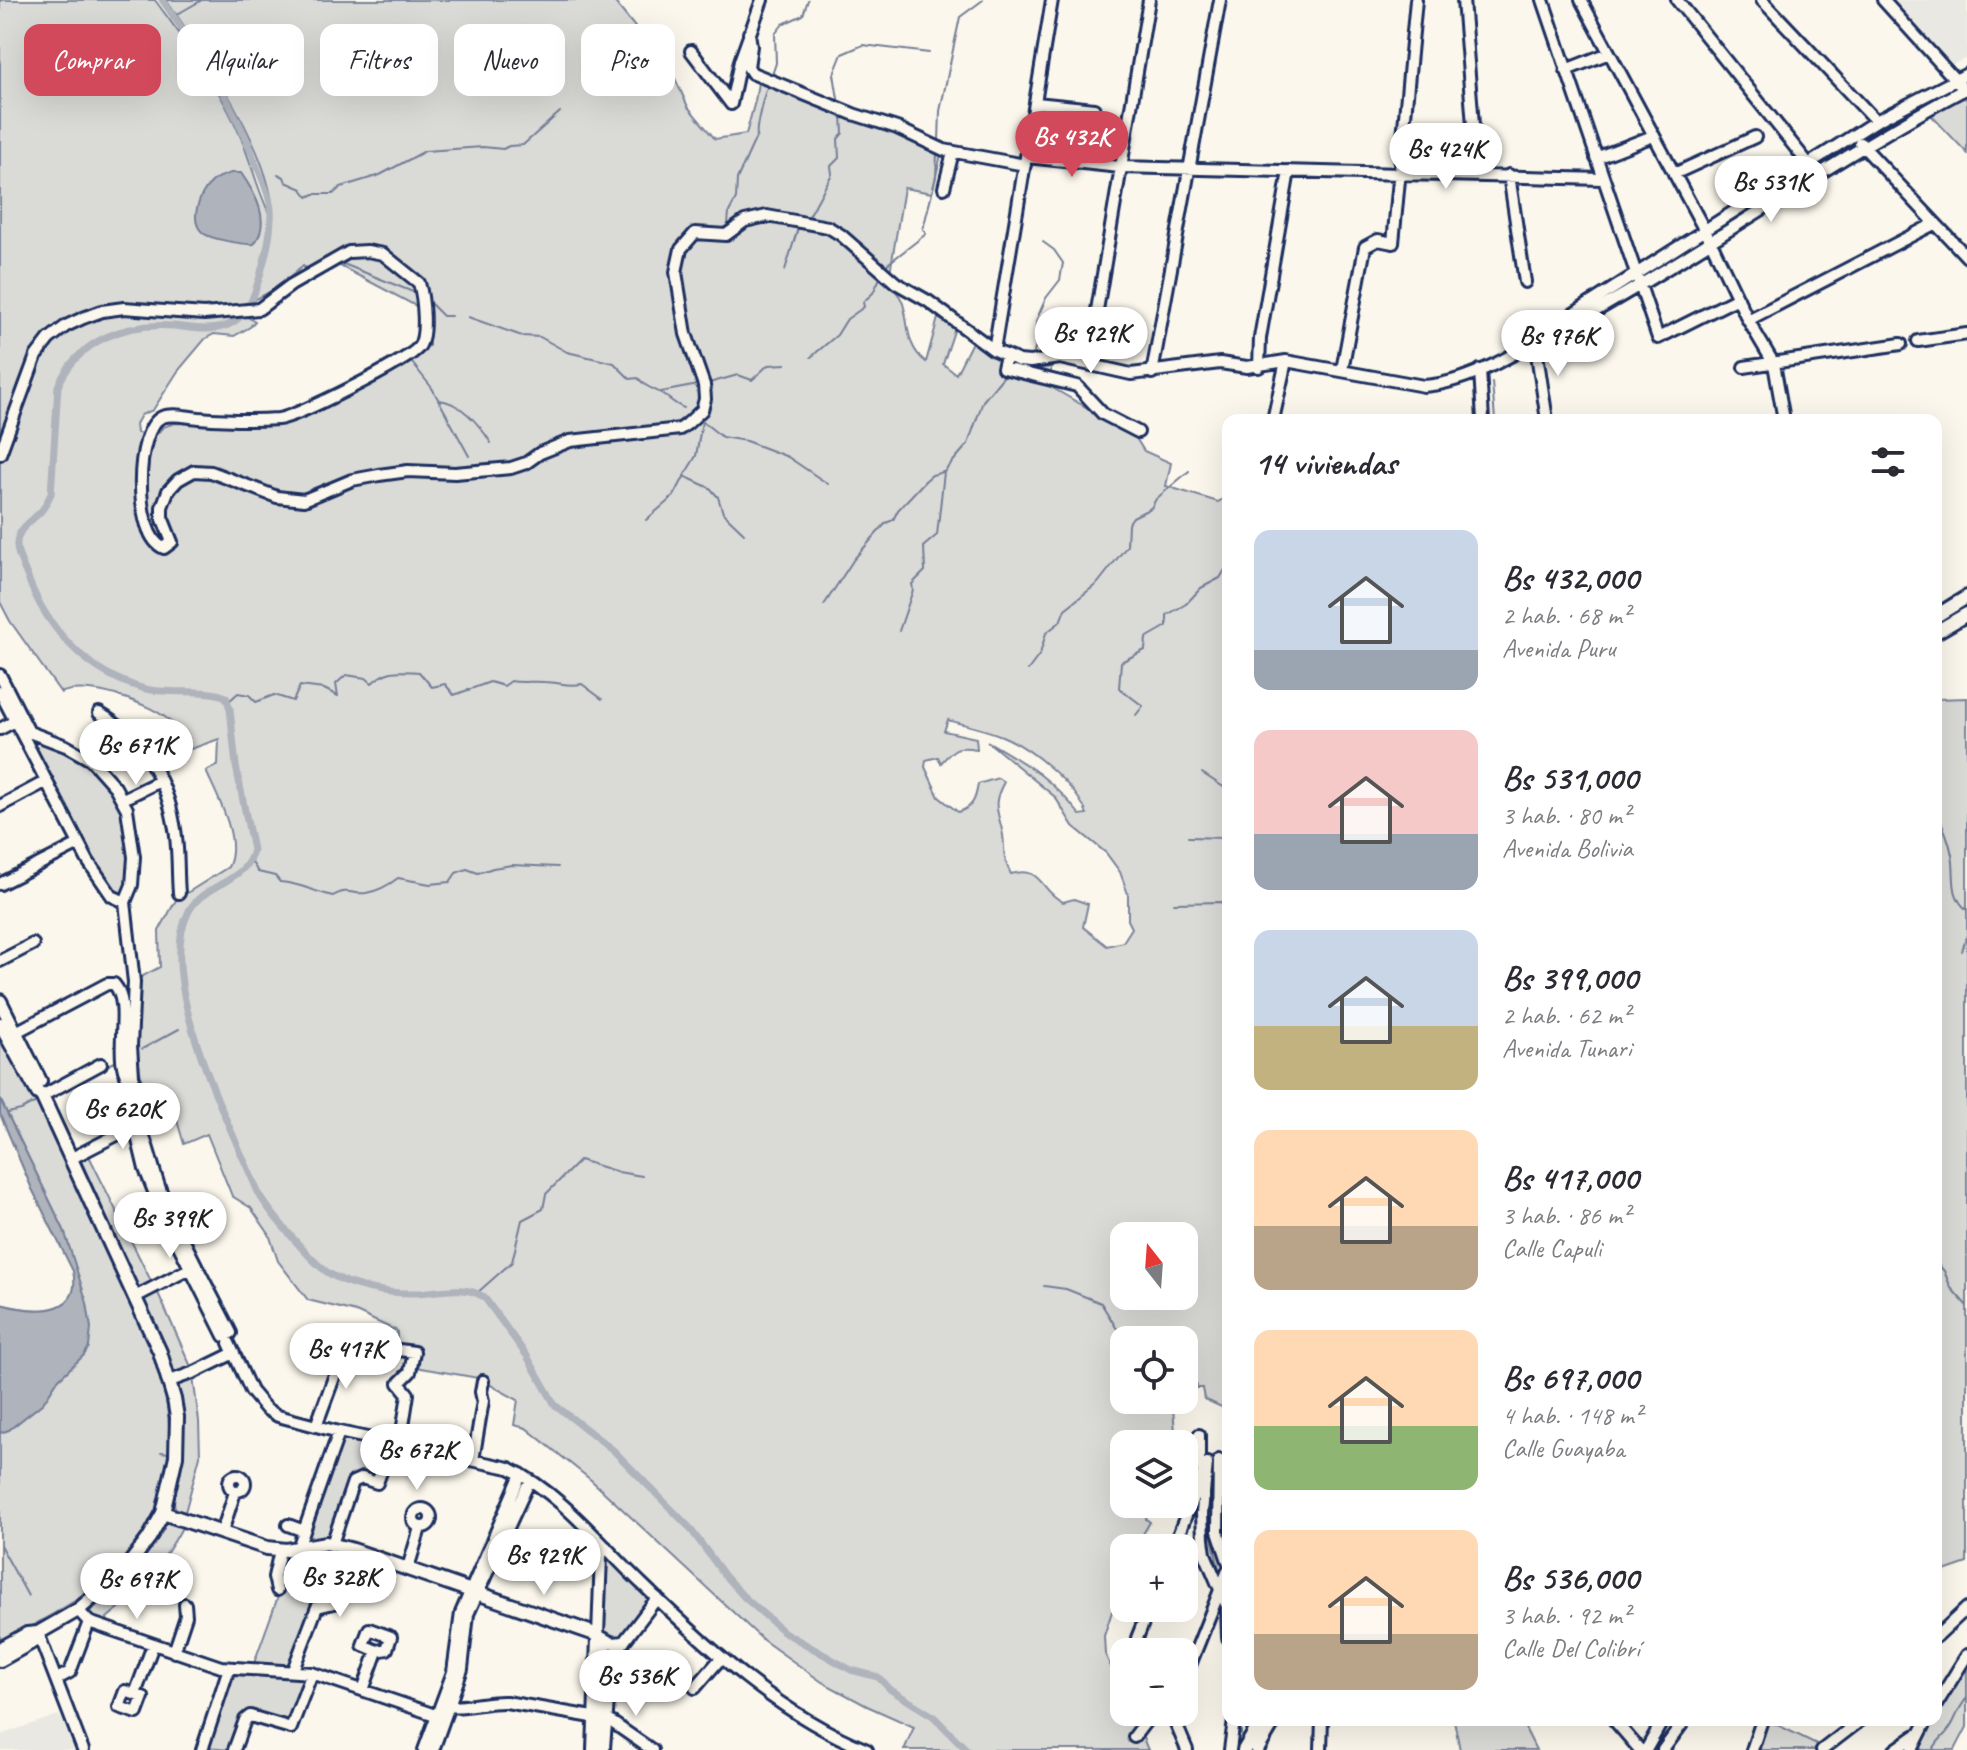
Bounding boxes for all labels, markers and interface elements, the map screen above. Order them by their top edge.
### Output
chip: Comprar [24,24,161,96]
chip: Alquilar [177,24,304,96]
chip: Filtros [320,24,438,96]
chip: Nuevo [454,24,565,96]
chip: Piso [581,24,675,96]
pin: Bs 432K [998,111,1146,179]
text: Bs 432K [1033,120,1111,153]
pin: Bs 424K [1372,123,1520,191]
text: Bs 424K [1407,132,1485,165]
pin: Bs 531K [1697,156,1845,224]
text: Bs 531K [1733,165,1809,198]
pin: Bs 929K [1017,307,1165,375]
pin: Bs 976K [1484,310,1632,378]
text: Bs 929K [1053,316,1129,349]
text: Bs 976K [1519,319,1597,352]
icon: filters [1866,440,1910,484]
text: 14 viviendas [1254,441,1397,484]
text: Bs 432,000 [1502,556,1638,599]
icon: home [1318,562,1414,658]
text: 2 hab. · 68 m² [1502,599,1630,632]
text: Avenida Puru [1502,632,1616,665]
pin: Bs 671K [62,719,210,787]
text: Bs 671K [97,728,175,761]
text: Bs 531,000 [1502,756,1638,799]
icon: home [1318,762,1414,858]
text: 3 hab. · 80 m² [1502,799,1630,832]
text: Avenida Bolivia [1502,832,1633,865]
text: Bs 399,000 [1502,956,1638,999]
icon: home [1318,962,1414,1058]
text: 2 hab. · 62 m² [1502,999,1630,1032]
text: Avenida Tunari [1502,1032,1631,1065]
pin: Bs 620K [49,1083,197,1151]
text: Bs 620K [84,1092,162,1125]
text: Bs 417,000 [1502,1156,1638,1199]
icon: home [1318,1162,1414,1258]
pin: Bs 399K [96,1192,244,1260]
text: 3 hab. · 86 m² [1502,1199,1630,1232]
text: Bs 399K [132,1201,208,1234]
north arrow [1110,1222,1198,1310]
map controls [1110,1222,1198,1726]
text: Calle Capuli [1502,1232,1601,1265]
pin: Bs 417K [272,1323,420,1391]
button: locate [1110,1326,1198,1414]
text: Bs 417K [307,1332,385,1365]
text: Bs 697,000 [1502,1356,1639,1399]
icon: home [1318,1362,1414,1458]
text: 4 hab. · 148 m² [1502,1399,1642,1432]
pin: Bs 672K [343,1424,491,1492]
button: layers [1110,1430,1198,1518]
text: Calle Guayaba [1502,1432,1624,1465]
text: Bs 672K [378,1433,456,1466]
pin: Bs 929K [470,1529,618,1597]
button: + [1110,1534,1198,1622]
text: Bs 929K [506,1538,582,1571]
pin: Bs 328K [266,1551,414,1619]
pin: Bs 697K [63,1553,211,1621]
text: Bs 536,000 [1502,1556,1639,1599]
text: Bs 328K [301,1560,379,1593]
text: Bs 697K [98,1562,176,1595]
icon: home [1318,1562,1414,1658]
text: 3 hab. · 92 m² [1502,1599,1630,1632]
text: Calle Del Colibrí [1502,1632,1640,1665]
button: − [1110,1638,1198,1726]
pin: Bs 536K [562,1650,710,1718]
text: Bs 536K [597,1659,675,1692]

